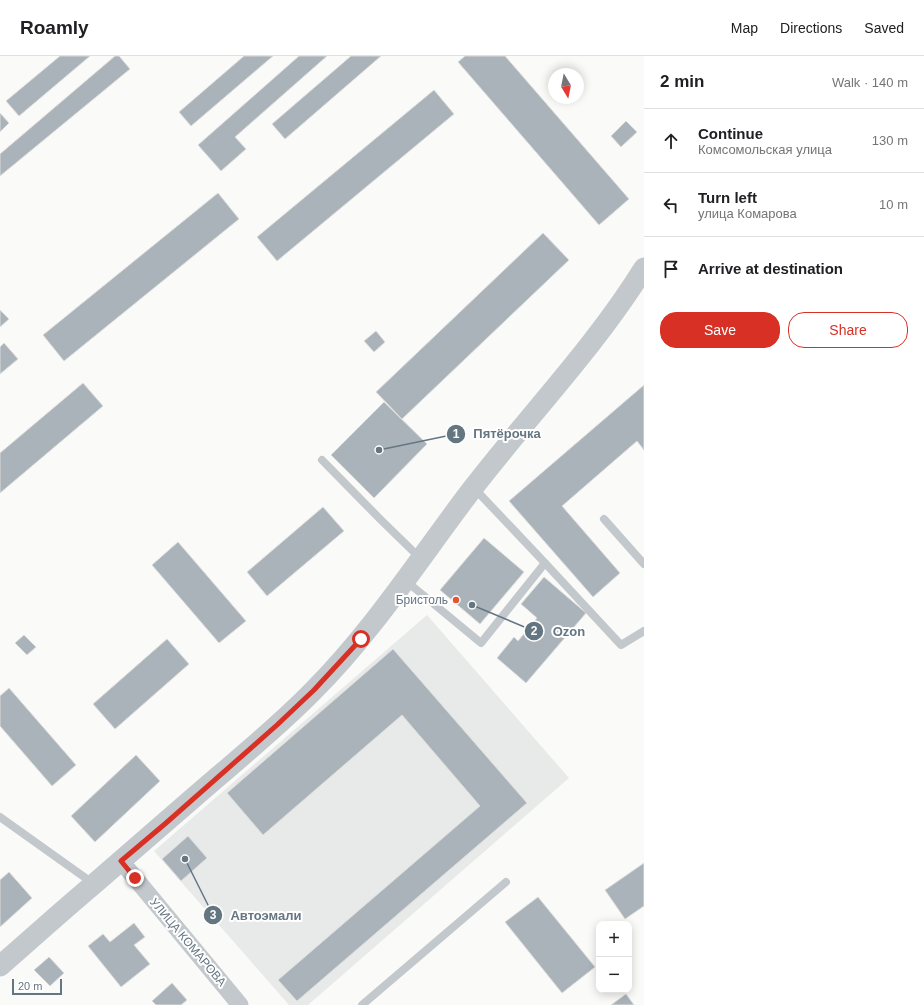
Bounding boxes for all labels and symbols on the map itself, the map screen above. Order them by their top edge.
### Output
north arrow [548,68,584,104]
callout: Пятёрочка [446,421,549,446]
text: Пятёрочка [473,426,541,441]
text: 1 [453,427,460,441]
place label: Бристоль [396,593,448,607]
marker: Бристоль [451,595,461,605]
callout: Ozon [524,619,593,644]
text: 2 [531,624,538,638]
text: Ozon [553,624,585,639]
route start [352,630,370,648]
route end [126,869,144,887]
street label: УЛИЦА КОМАРОВА [147,895,229,989]
callout: Автоэмали [203,903,310,928]
text: 3 [210,908,217,922]
text: Автоэмали [230,908,302,923]
scale bar [12,977,62,996]

